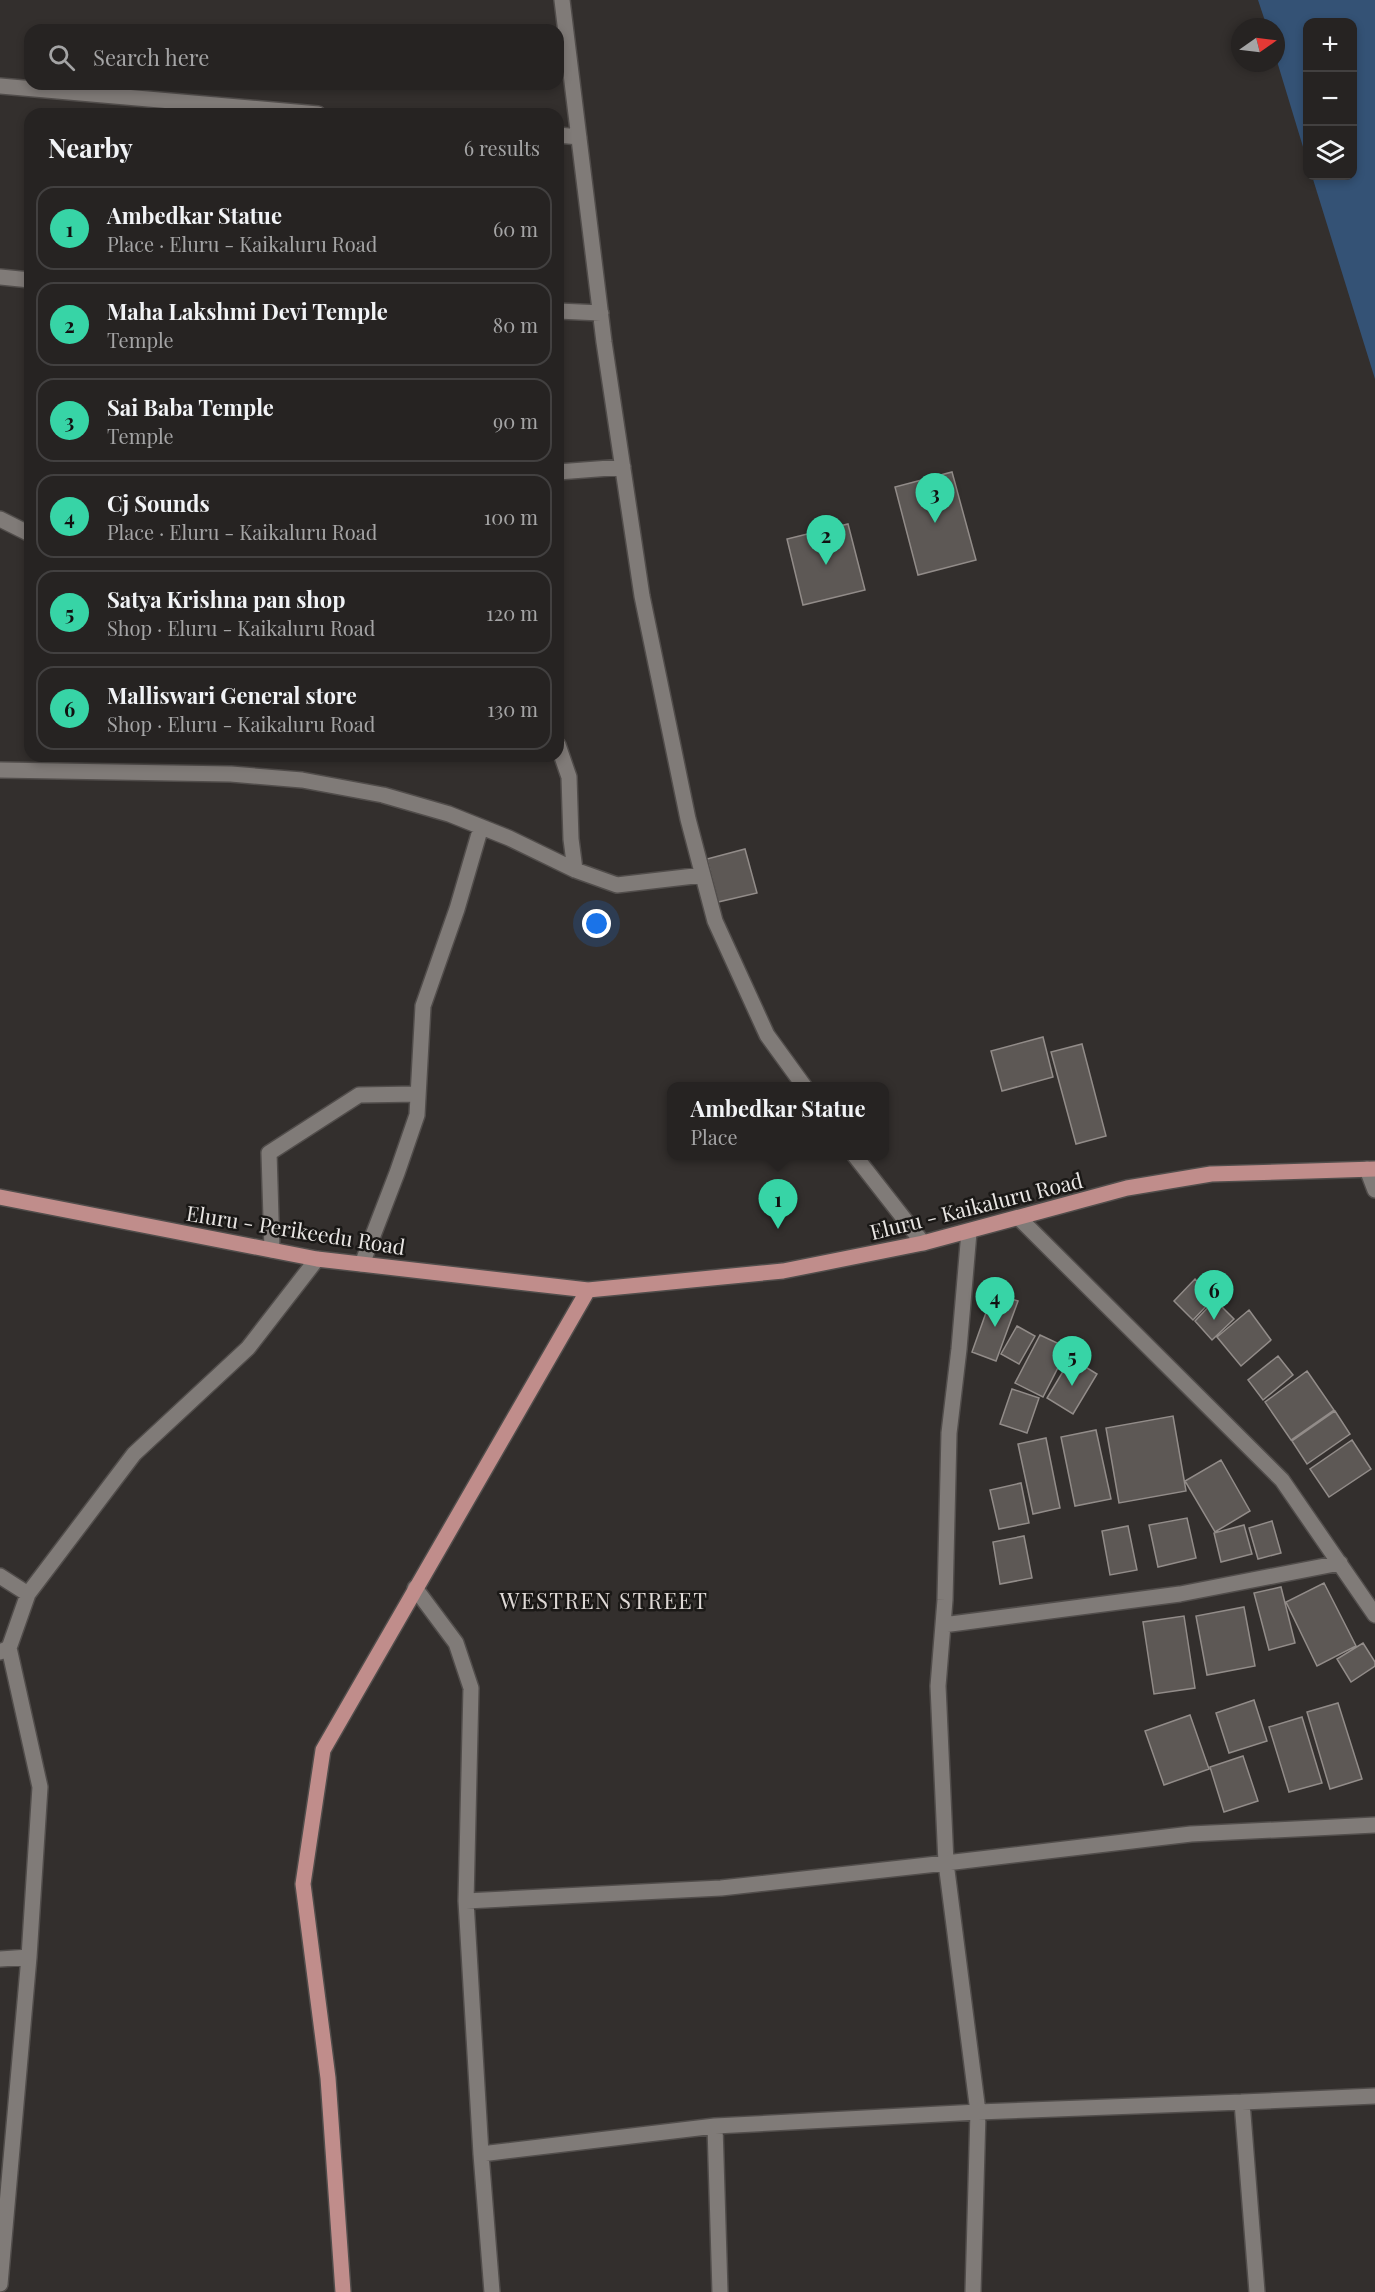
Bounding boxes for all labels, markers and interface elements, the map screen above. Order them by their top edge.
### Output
north arrow [1231,18,1285,72]
map controls [1303,18,1357,180]
button: + [1303,18,1357,72]
search box [24,24,564,90]
icon: search [45,41,78,74]
text: Search here [93,42,209,72]
button: − [1303,72,1357,126]
button: layers [1303,126,1357,180]
text: Nearby [48,130,133,165]
text: 6 results [464,134,540,161]
text: Ambedkar Statue [107,200,282,230]
text: 1 [66,215,73,242]
text: 60 m [493,215,538,242]
text: Place · Eluru - Kaikaluru Road [107,230,377,257]
text: Maha Lakshmi Devi Temple [107,296,388,326]
text: 2 [64,311,75,338]
text: 80 m [493,311,538,338]
text: Temple [107,326,174,353]
text: Sai Baba Temple [107,392,274,422]
text: 3 [65,407,74,434]
text: 90 m [493,407,538,434]
text: Temple [107,422,174,449]
pin: 3 [916,474,954,523]
text: Cj Sounds [107,488,210,518]
text: 4 [64,503,75,530]
text: 100 m [484,503,538,530]
pin: 2 [806,516,846,565]
text: Place · Eluru - Kaikaluru Road [107,518,377,545]
text: Satya Krishna pan shop [107,584,345,614]
text: 5 [65,599,74,626]
text: 120 m [486,599,538,626]
text: Shop · Eluru - Kaikaluru Road [107,614,375,641]
text: Malliswari General store [107,680,357,710]
text: 6 [64,695,75,722]
text: 130 m [487,695,538,722]
text: Shop · Eluru - Kaikaluru Road [107,710,375,737]
your location [582,909,611,938]
popup [667,1082,889,1160]
text: Ambedkar Statue [691,1093,866,1123]
text: Place [691,1123,738,1150]
street label: Eluru - Kaikaluru Road [867,1165,1085,1245]
pin: 1 [758,1180,798,1229]
street label: Eluru - Perikeedu Road [185,1198,407,1260]
pin: 6 [1194,1270,1234,1320]
pin: 4 [976,1278,1014,1327]
pin: 5 [1052,1336,1092,1386]
district label: WESTREN STREET [499,1585,708,1615]

